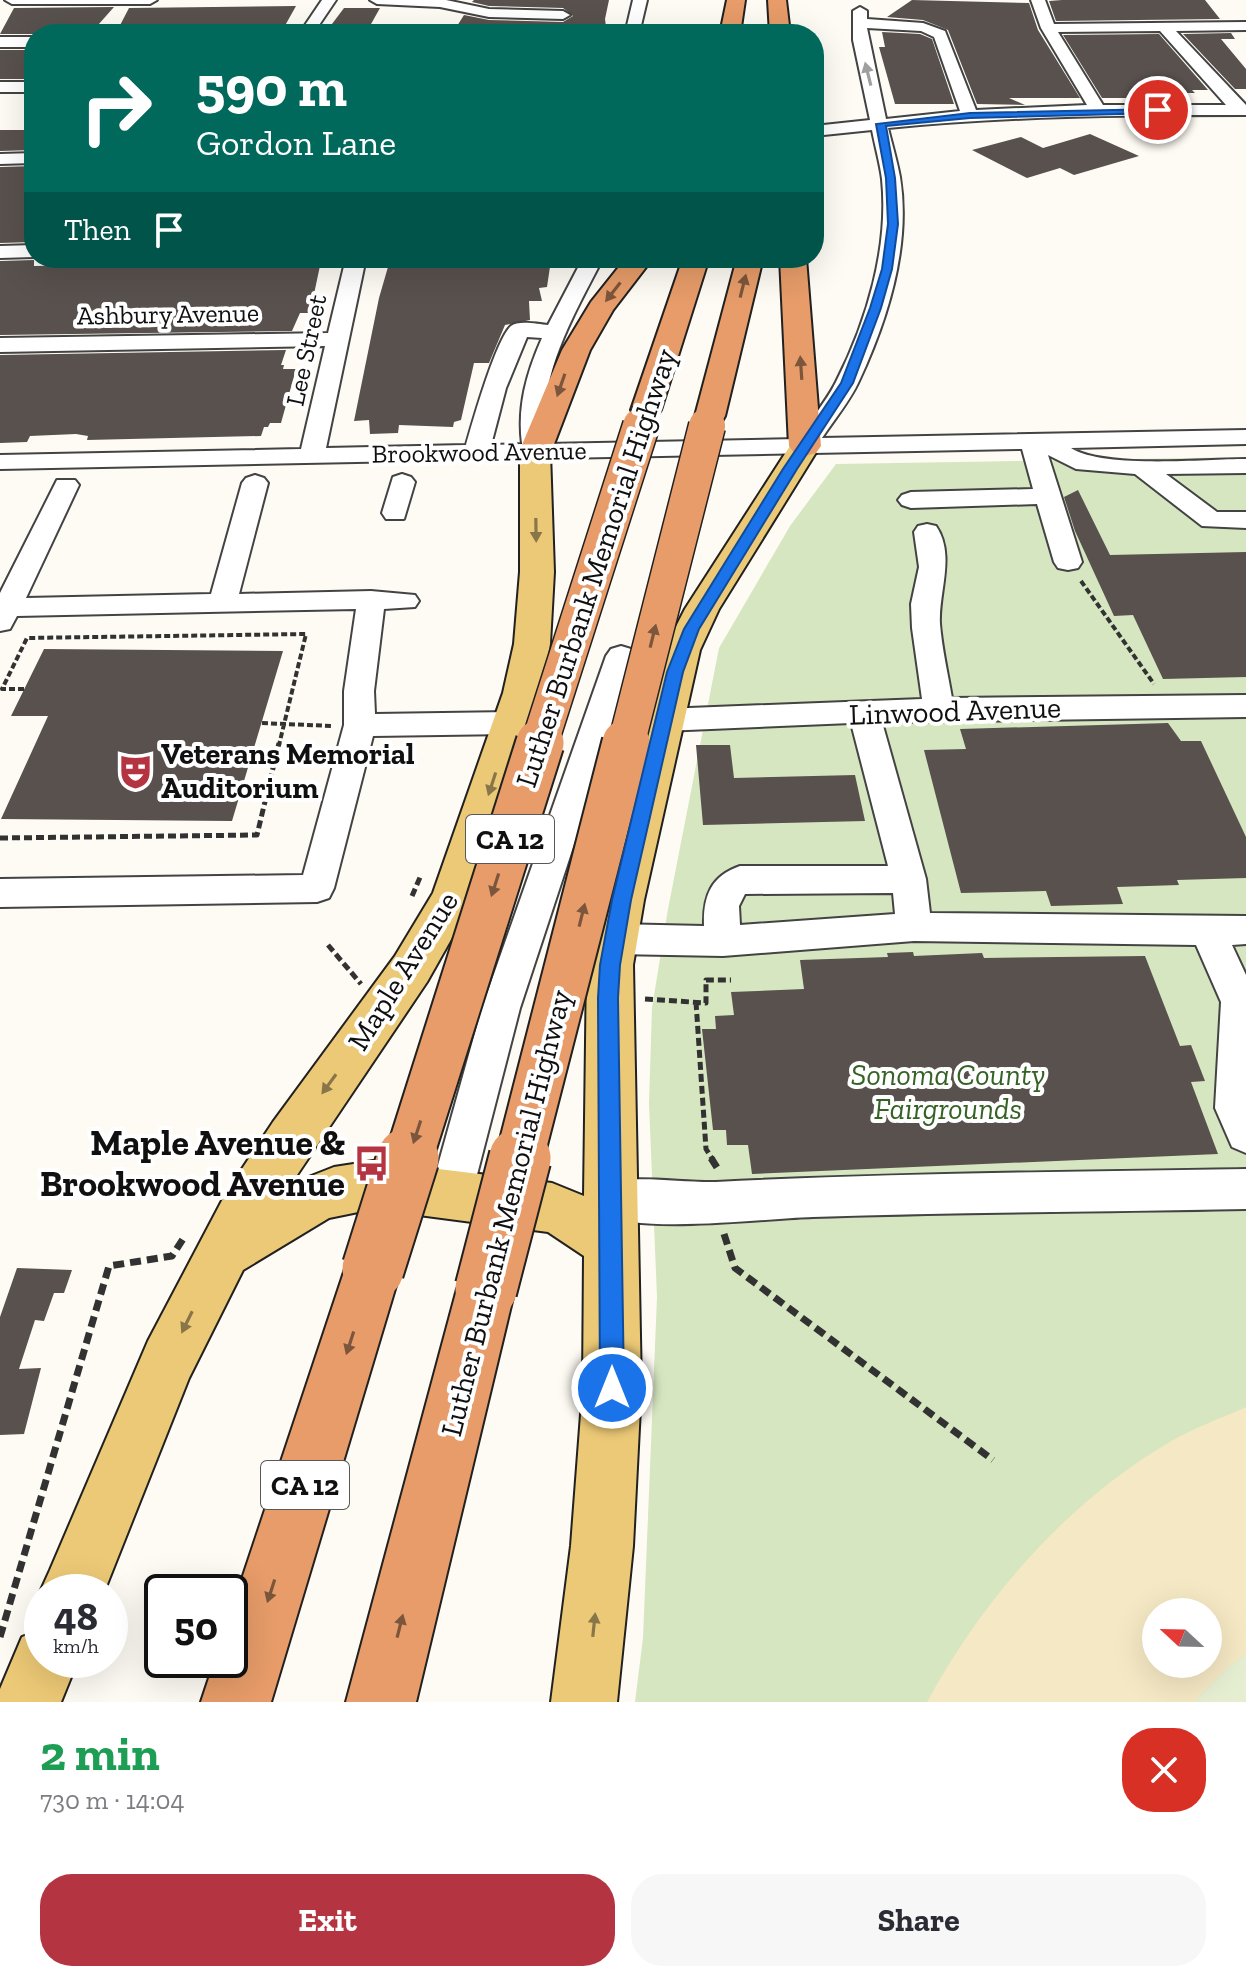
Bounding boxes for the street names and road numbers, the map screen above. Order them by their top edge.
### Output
street label: Lee Street [279,291,333,409]
street label: Ashbury Avenue [77,296,259,332]
street label: Luther Burbank Memorial Highway [508,344,684,792]
street label: Brookwood Avenue [371,434,587,470]
street label: Linwood Avenue [848,689,1062,733]
road number: CA 12 [466,815,554,863]
street label: Maple Avenue [340,885,466,1057]
street label: Luther Burbank Memorial Highway [433,985,579,1440]
road number: CA 12 [261,1461,349,1509]

